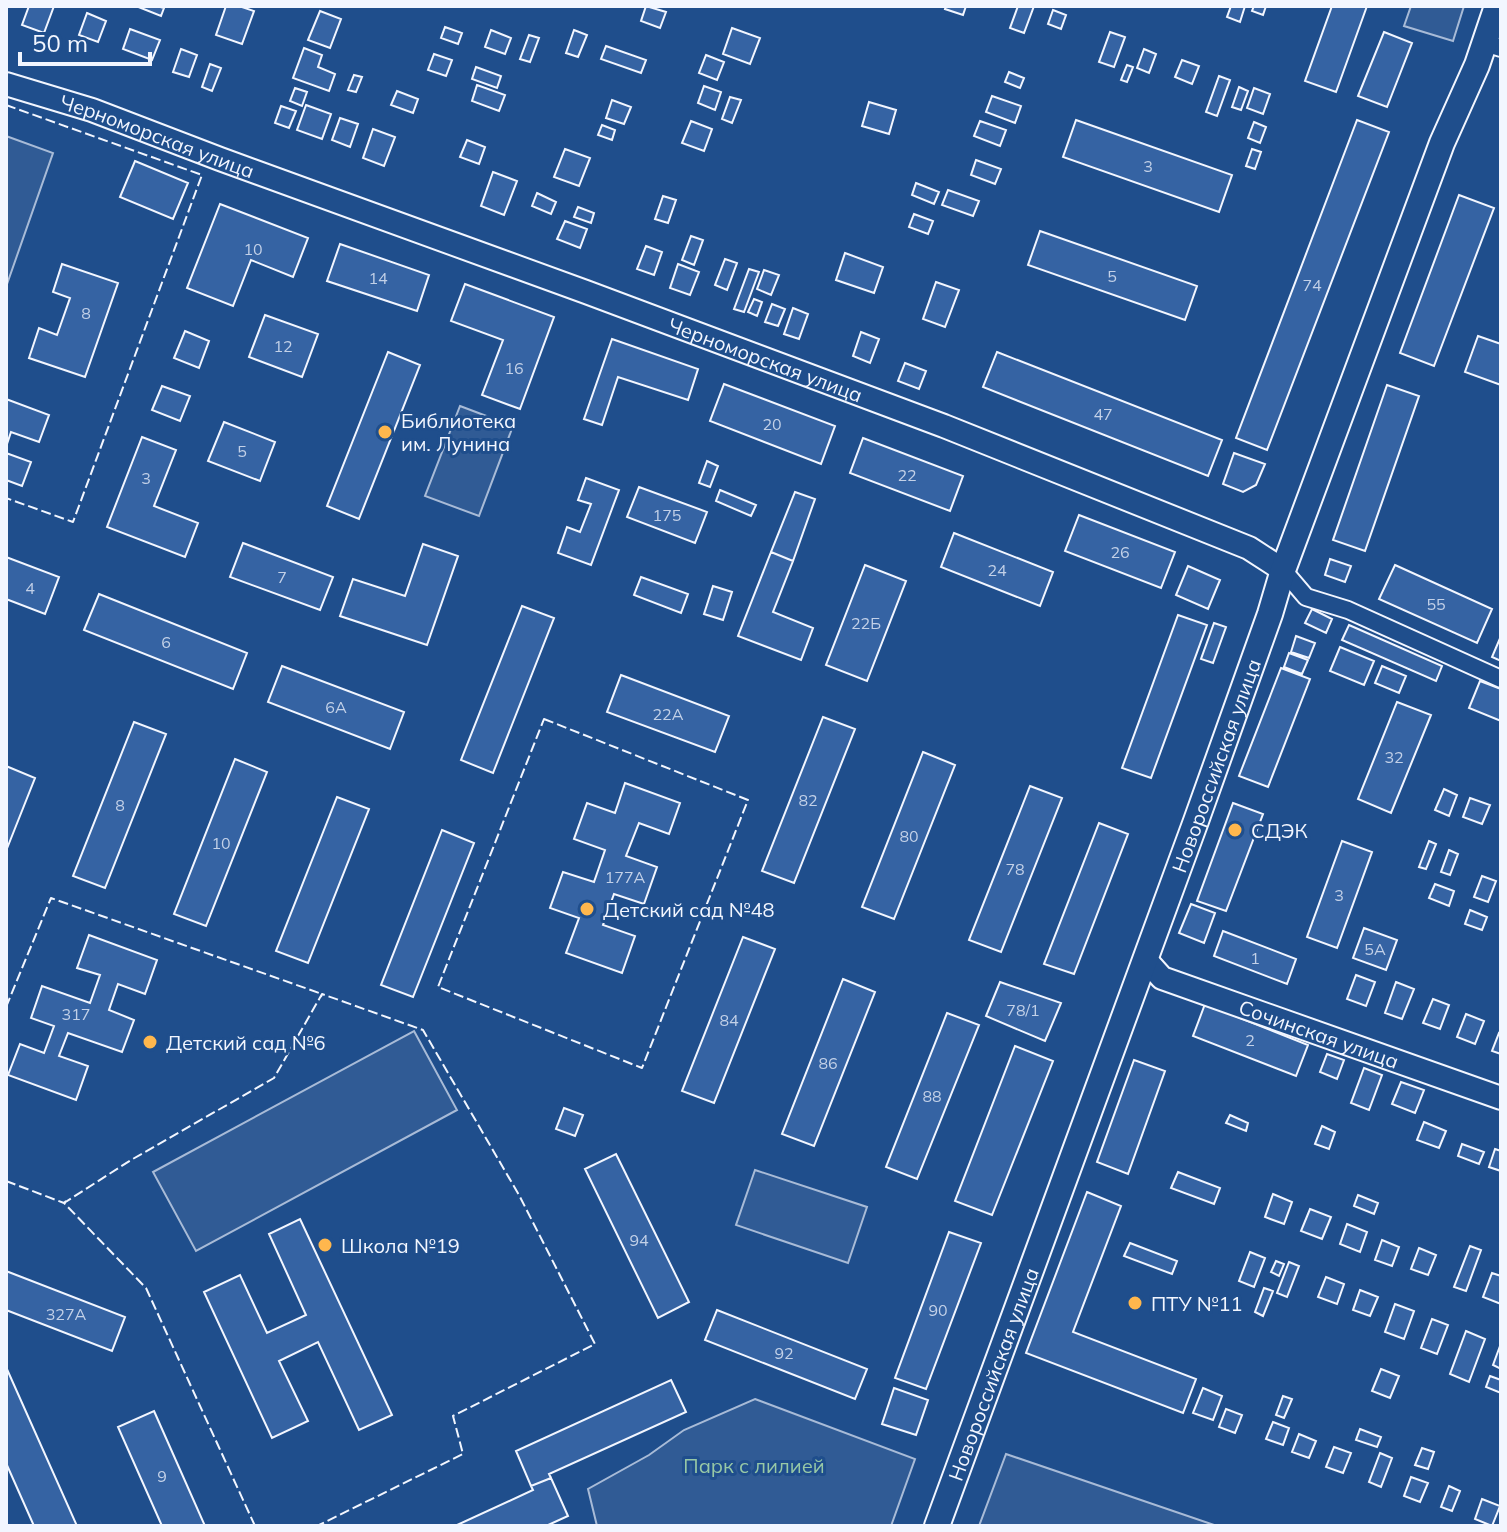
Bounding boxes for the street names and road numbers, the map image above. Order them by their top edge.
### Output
street label: Черноморская улица [57,89,258,183]
street label: Черноморская улица [665,311,866,407]
street label: Новороссийская улица [1166,655,1266,876]
street label: Сочинская улица [1236,994,1402,1073]
street label: Новороссийская улица [942,1264,1043,1484]

